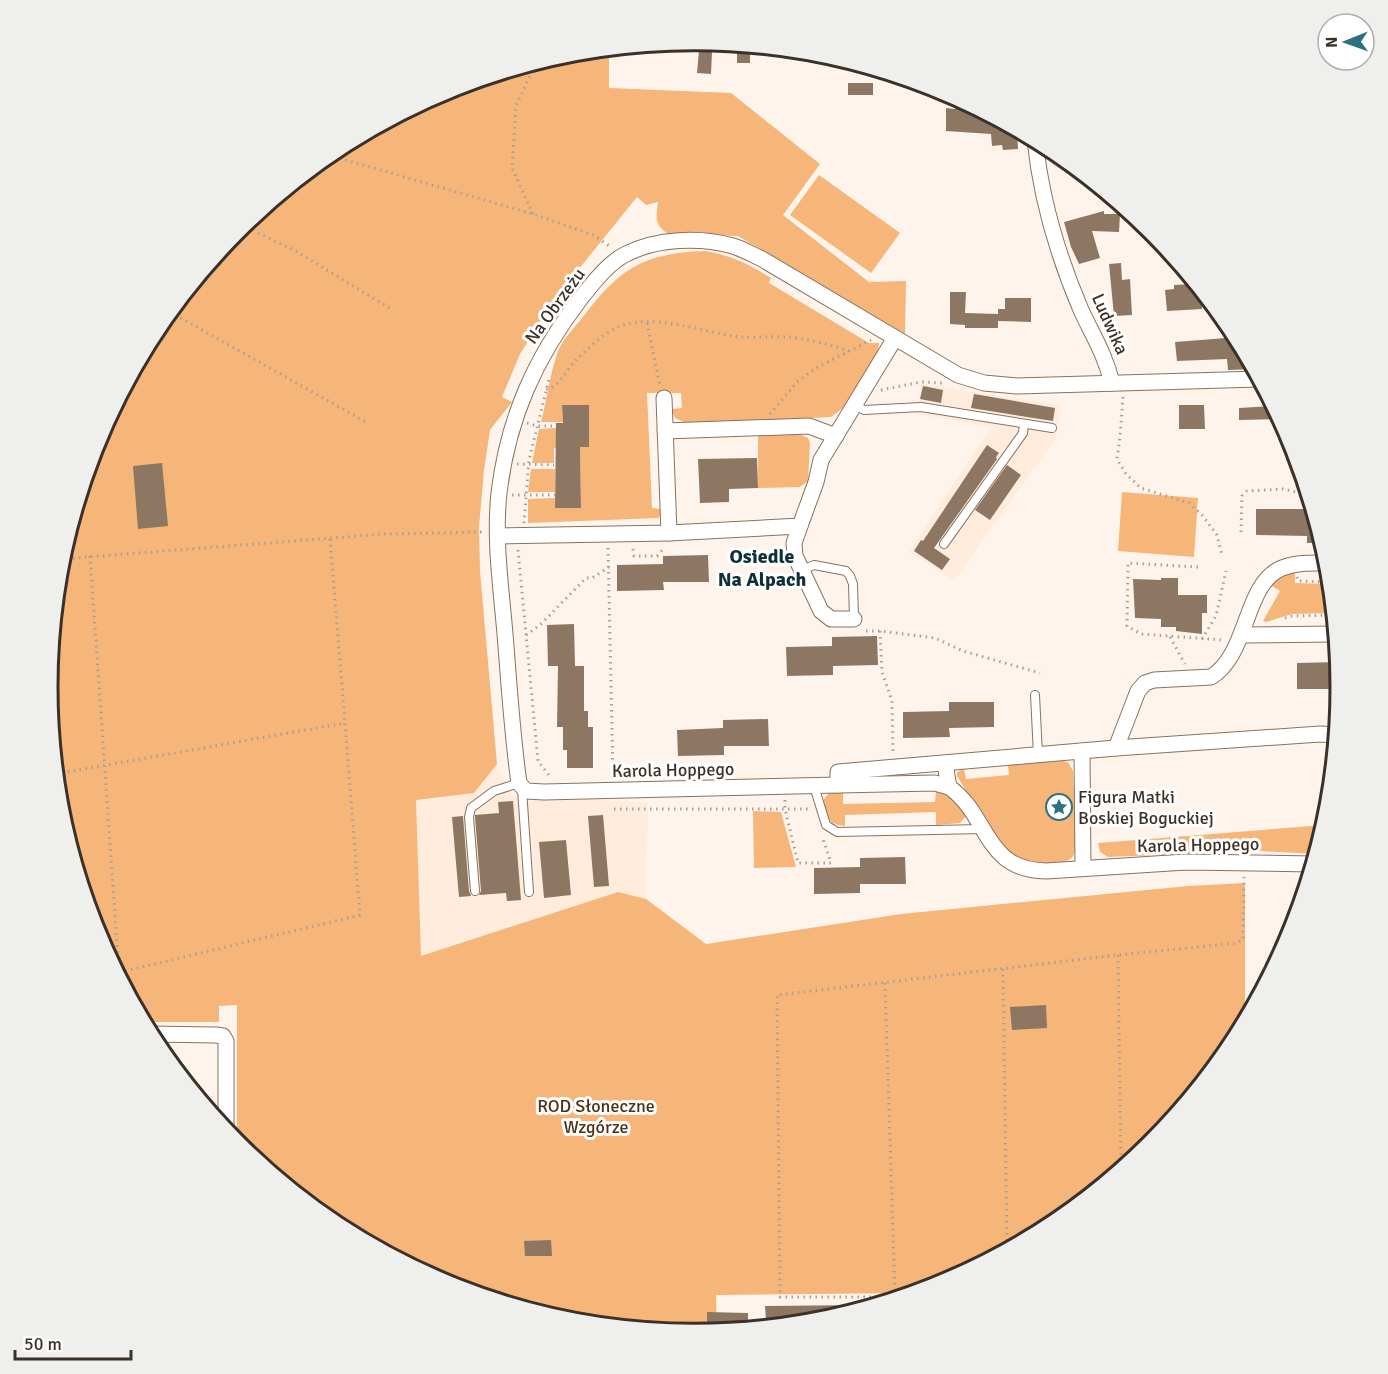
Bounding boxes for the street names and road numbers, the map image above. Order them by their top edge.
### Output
street label: Na Obrzeżu [520,264,590,348]
street label: Ludwika [1087,290,1133,358]
street label: Karola Hoppego [612,758,734,782]
street label: Karola Hoppego [1137,833,1259,857]

